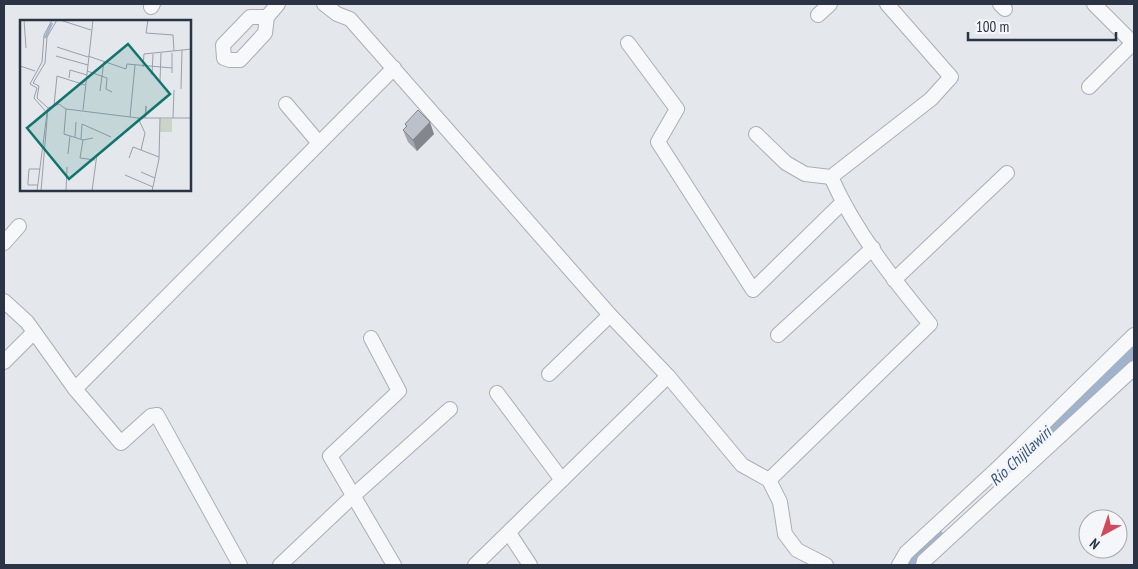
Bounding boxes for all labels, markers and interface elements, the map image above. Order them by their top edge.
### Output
scale bar [968,10,1116,42]
text: 100 m [976,17,1009,36]
inset map [20,20,191,191]
water label: Río Chijllawiri [985,421,1057,490]
north arrow [1078,509,1128,559]
text: N [1086,535,1103,553]

